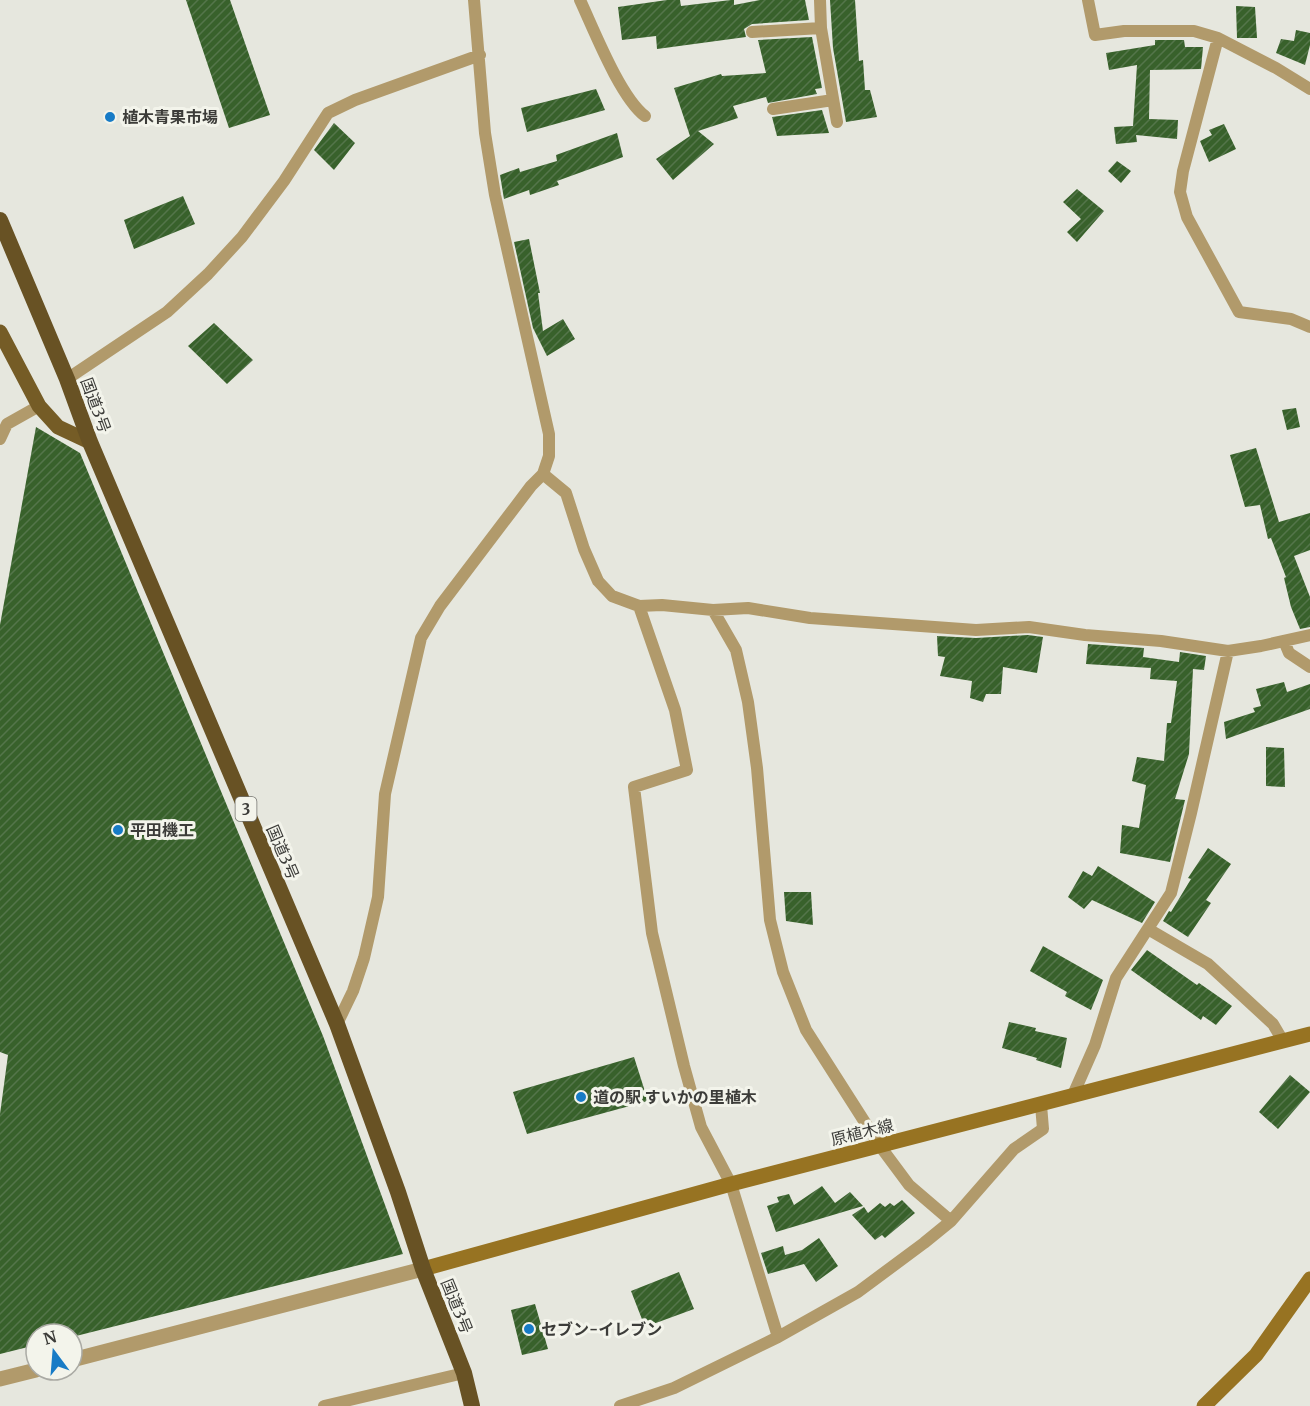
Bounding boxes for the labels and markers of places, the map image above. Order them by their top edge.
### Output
place label: 植木青果市場 [122,107,218,127]
marker: 植木青果市場 [103,110,117,124]
place label: 平田機工 [130,820,194,840]
marker: 平田機工 [111,823,125,837]
place label: 道の駅 すいかの里植木 [593,1087,757,1107]
marker: 道の駅 すいかの里植木 [574,1090,588,1104]
place label: セブン-イレブン [541,1319,662,1339]
marker: セブン-イレブン [522,1322,536,1336]

